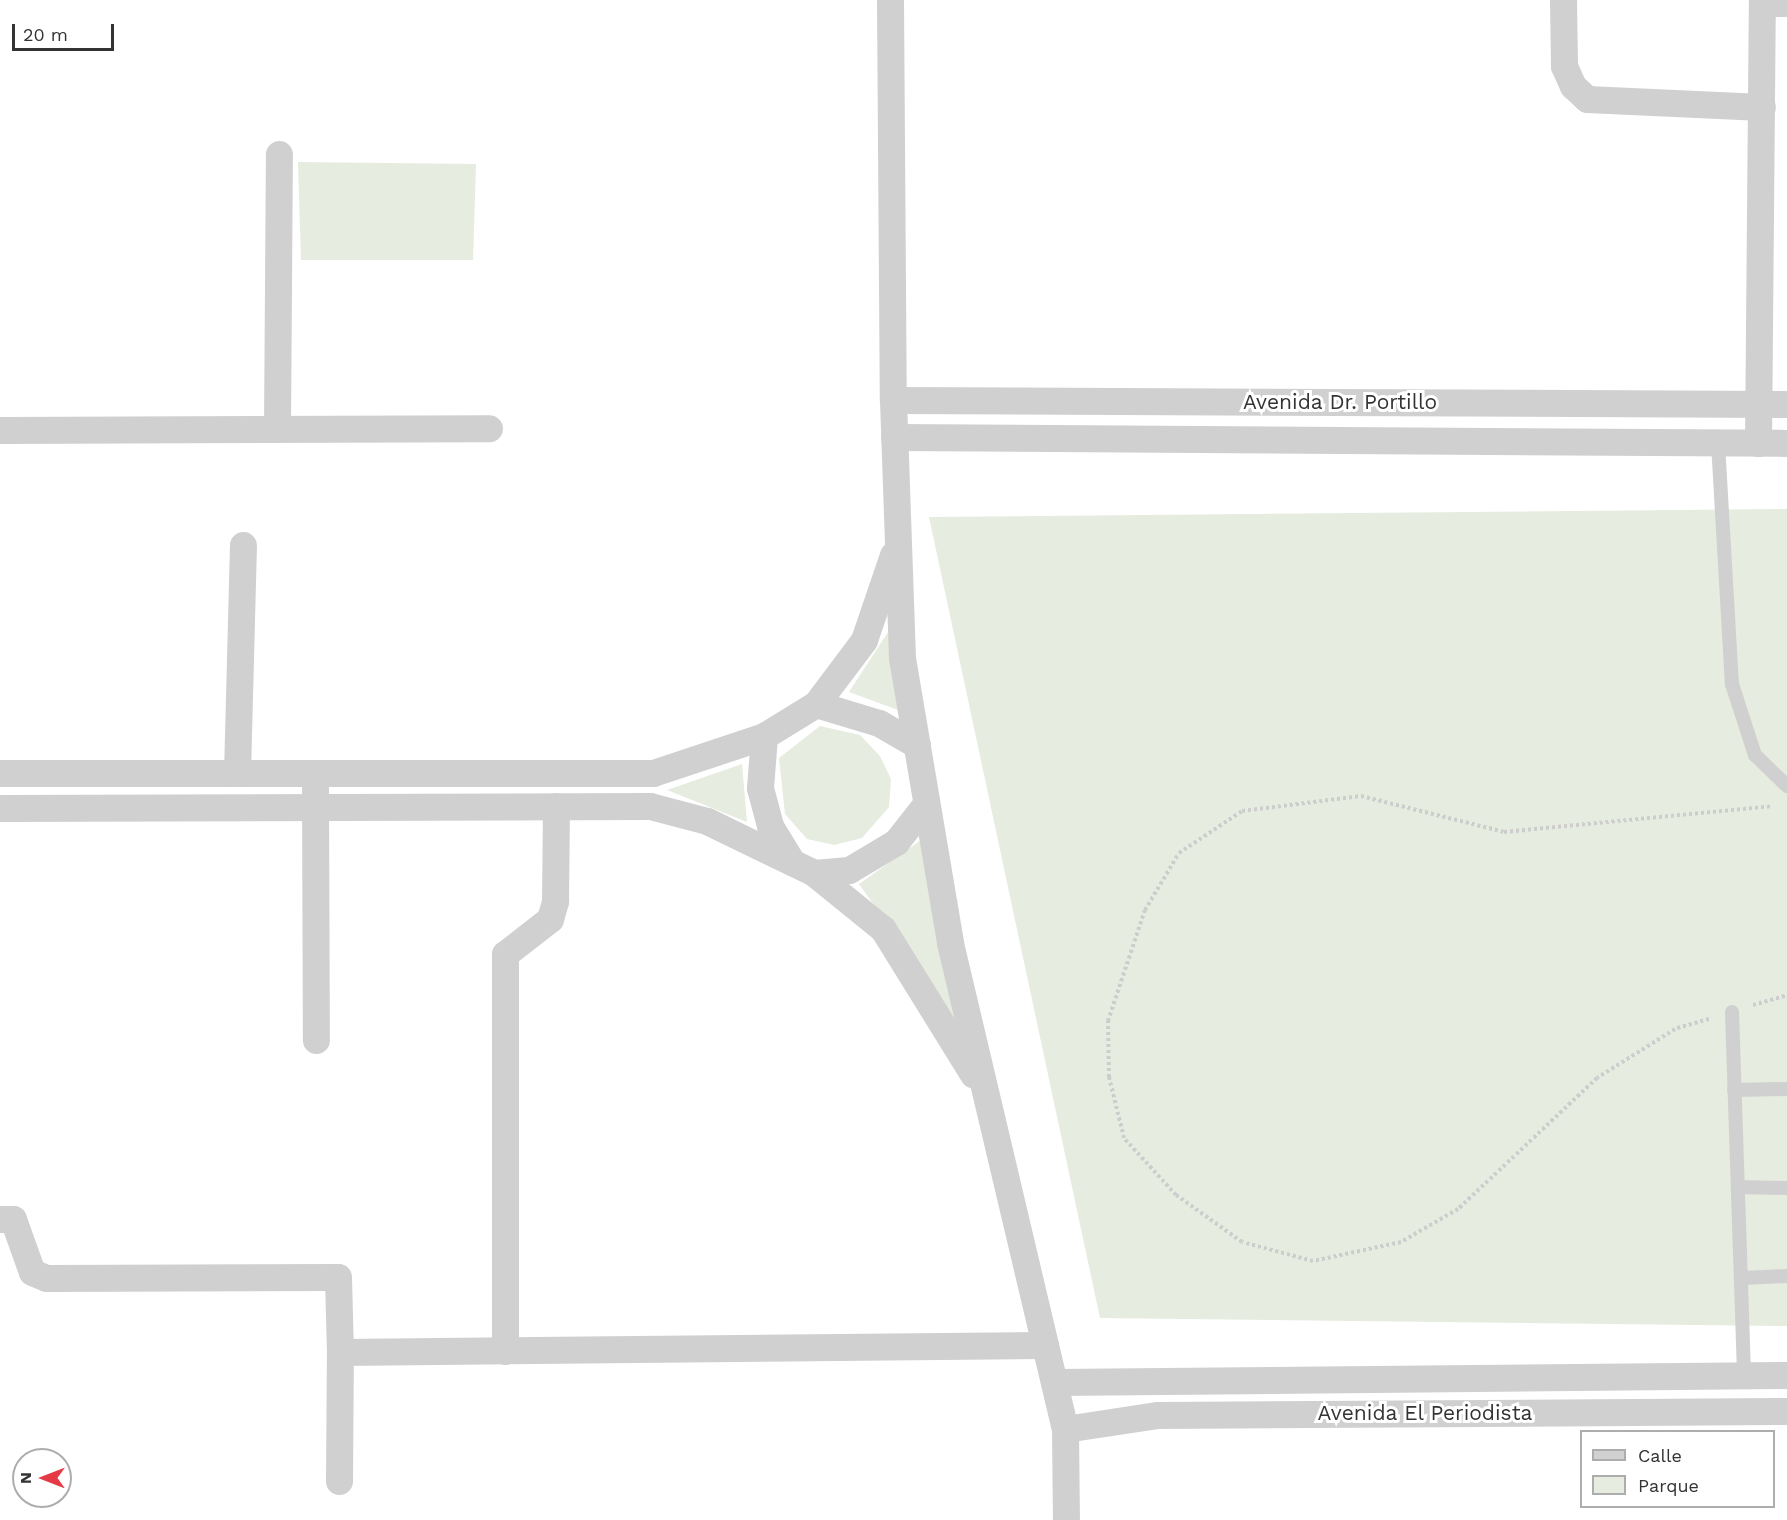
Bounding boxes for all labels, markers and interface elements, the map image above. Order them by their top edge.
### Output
scale bar [15,12,117,50]
text: 20 m [23,24,68,45]
street label: Avenida Dr. Portillo [1243,389,1437,415]
street label: Avenida El Periodista [1317,1400,1533,1426]
legend [1580,1430,1775,1508]
text: Calle [1638,1445,1682,1466]
north arrow [12,1448,72,1508]
text: N [16,1472,35,1484]
text: Parque [1638,1475,1699,1496]

